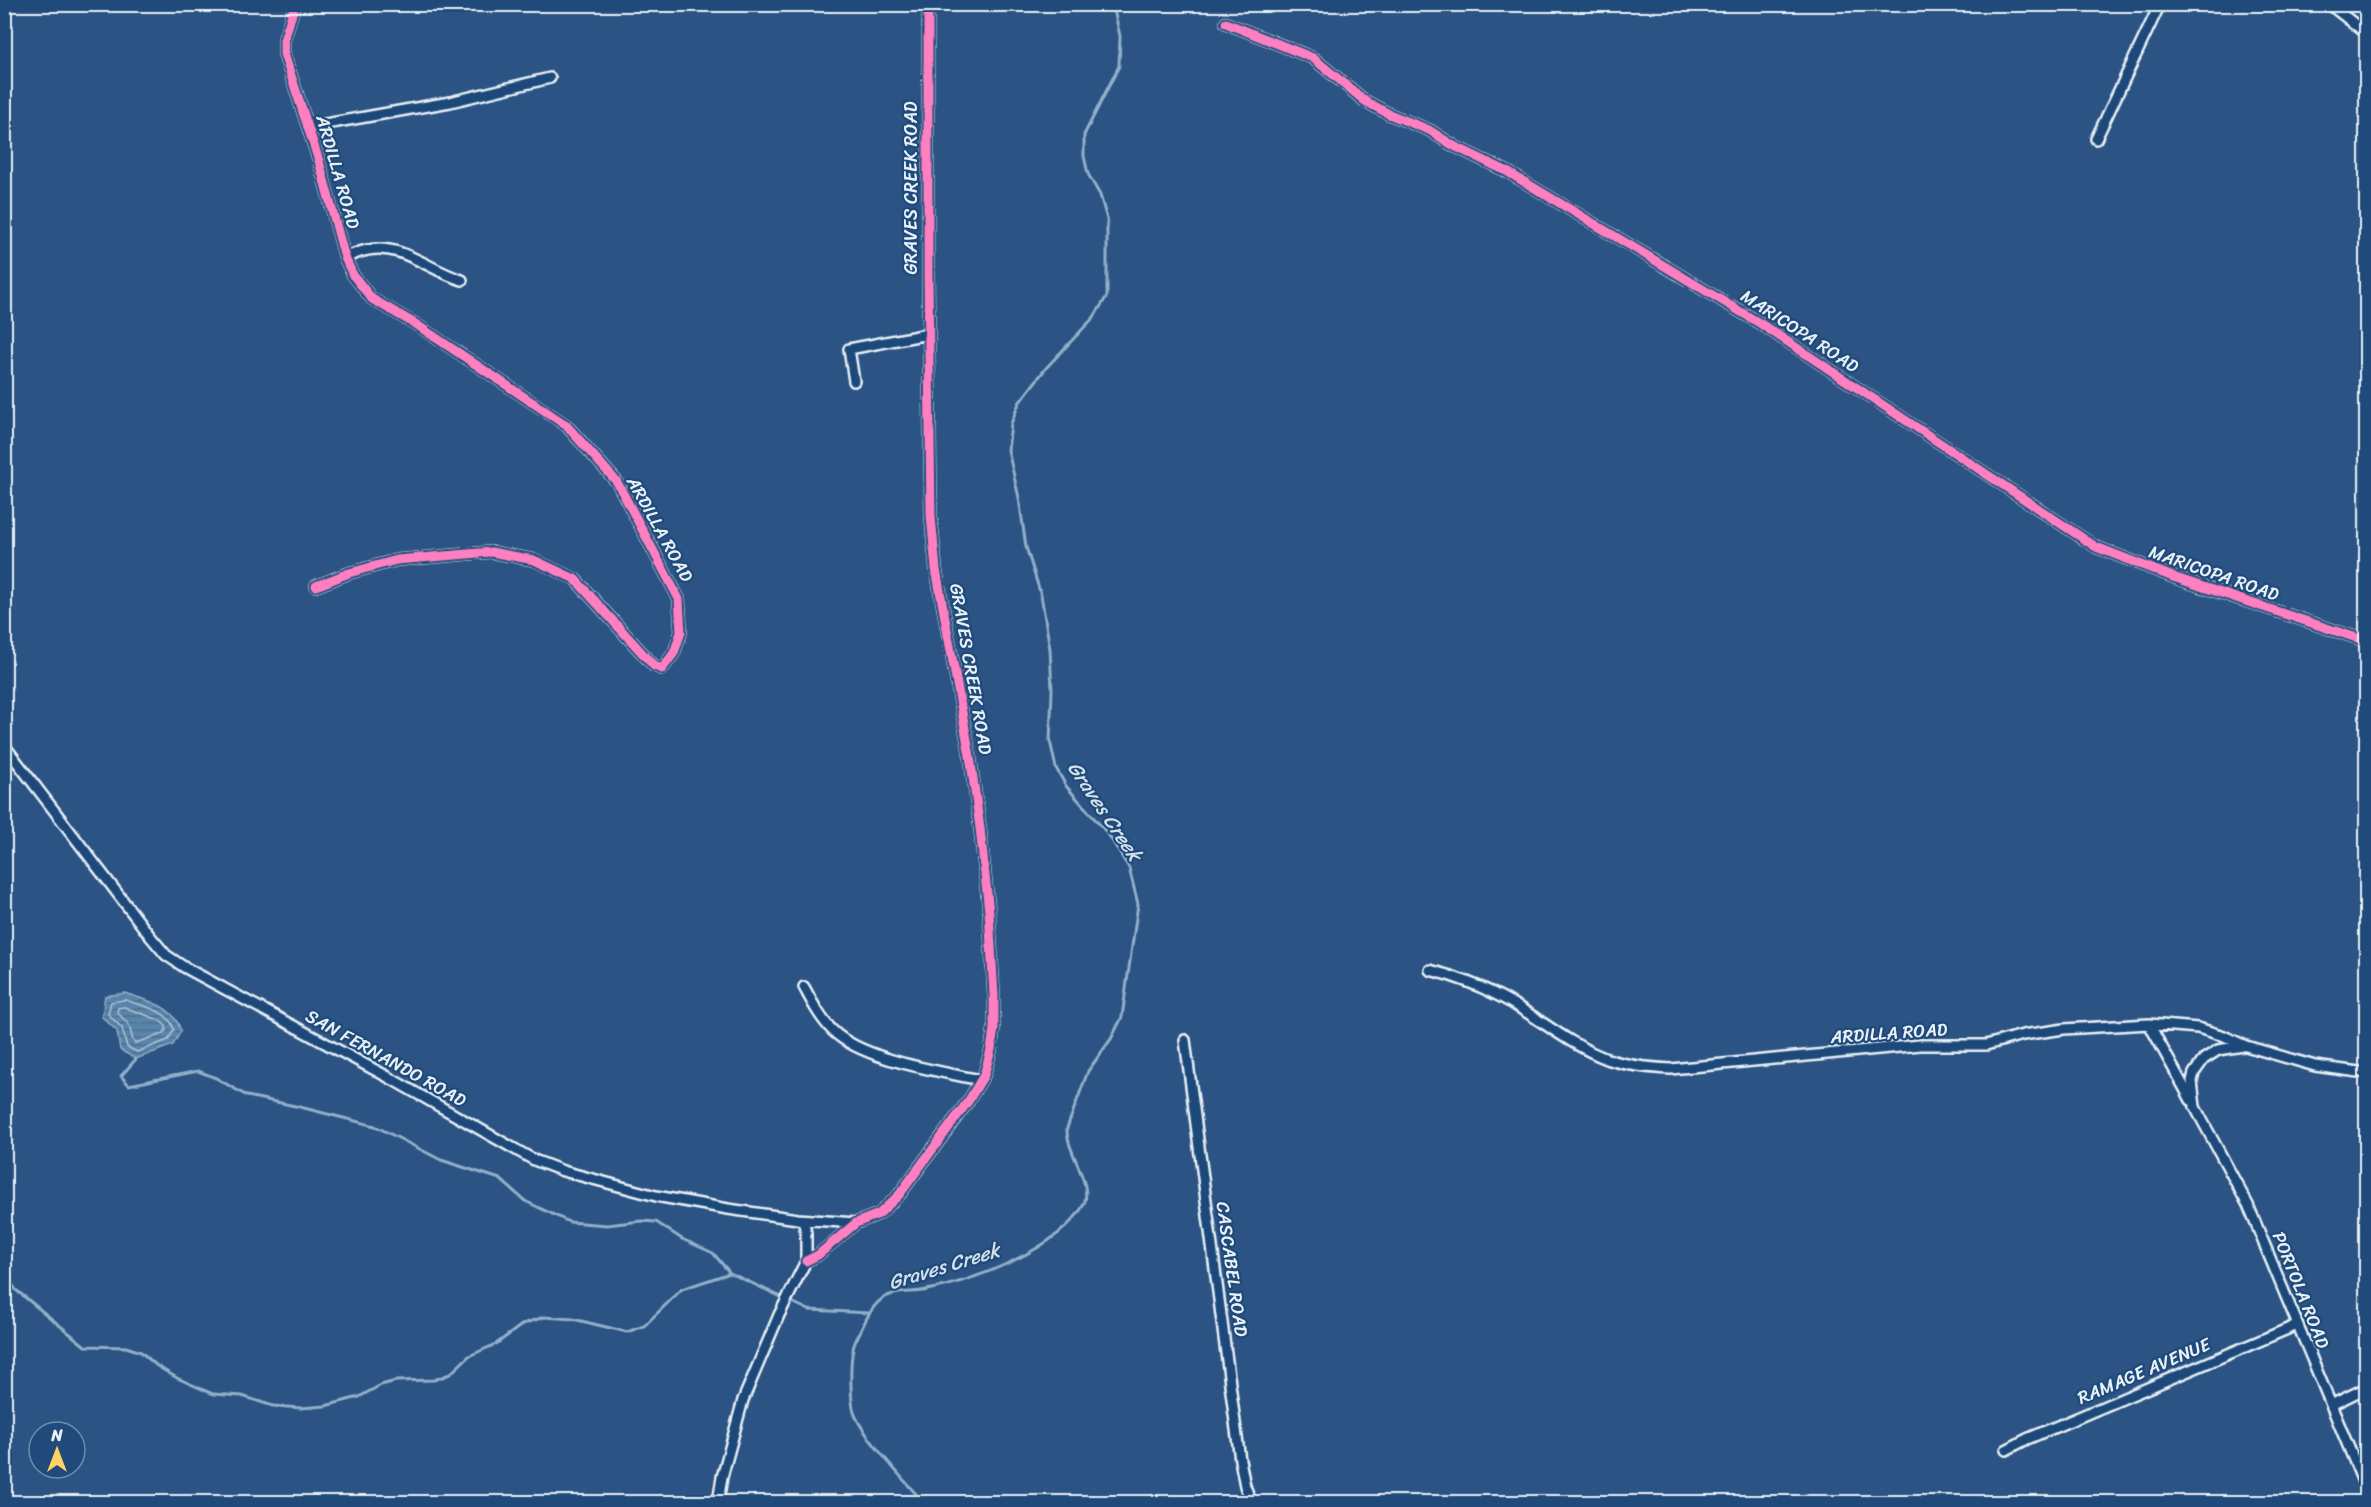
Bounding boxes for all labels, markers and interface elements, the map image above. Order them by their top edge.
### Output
street label: GRAVES CREEK ROAD [895,101,927,275]
street label: ARDILLA ROAD [306,110,370,233]
street label: MARICOPA ROAD [1734,280,1866,382]
street label: ARDILLA ROAD [617,469,702,588]
street label: MARICOPA ROAD [2144,536,2284,610]
street label: GRAVES CREEK ROAD [940,581,1002,757]
water label: Graves Creek [1058,754,1153,871]
street label: SAN FERNANDO ROAD [299,1000,473,1116]
street label: ARDILLA ROAD [1828,1013,1949,1053]
street label: CASCABEL ROAD [1207,1199,1257,1339]
street label: PORTOLA ROAD [2263,1227,2339,1354]
water label: Graves Creek [884,1232,1006,1300]
street label: RAMAGE AVENUE [2072,1328,2217,1414]
north arrow [27,1420,87,1480]
text: N [50,1421,63,1450]

